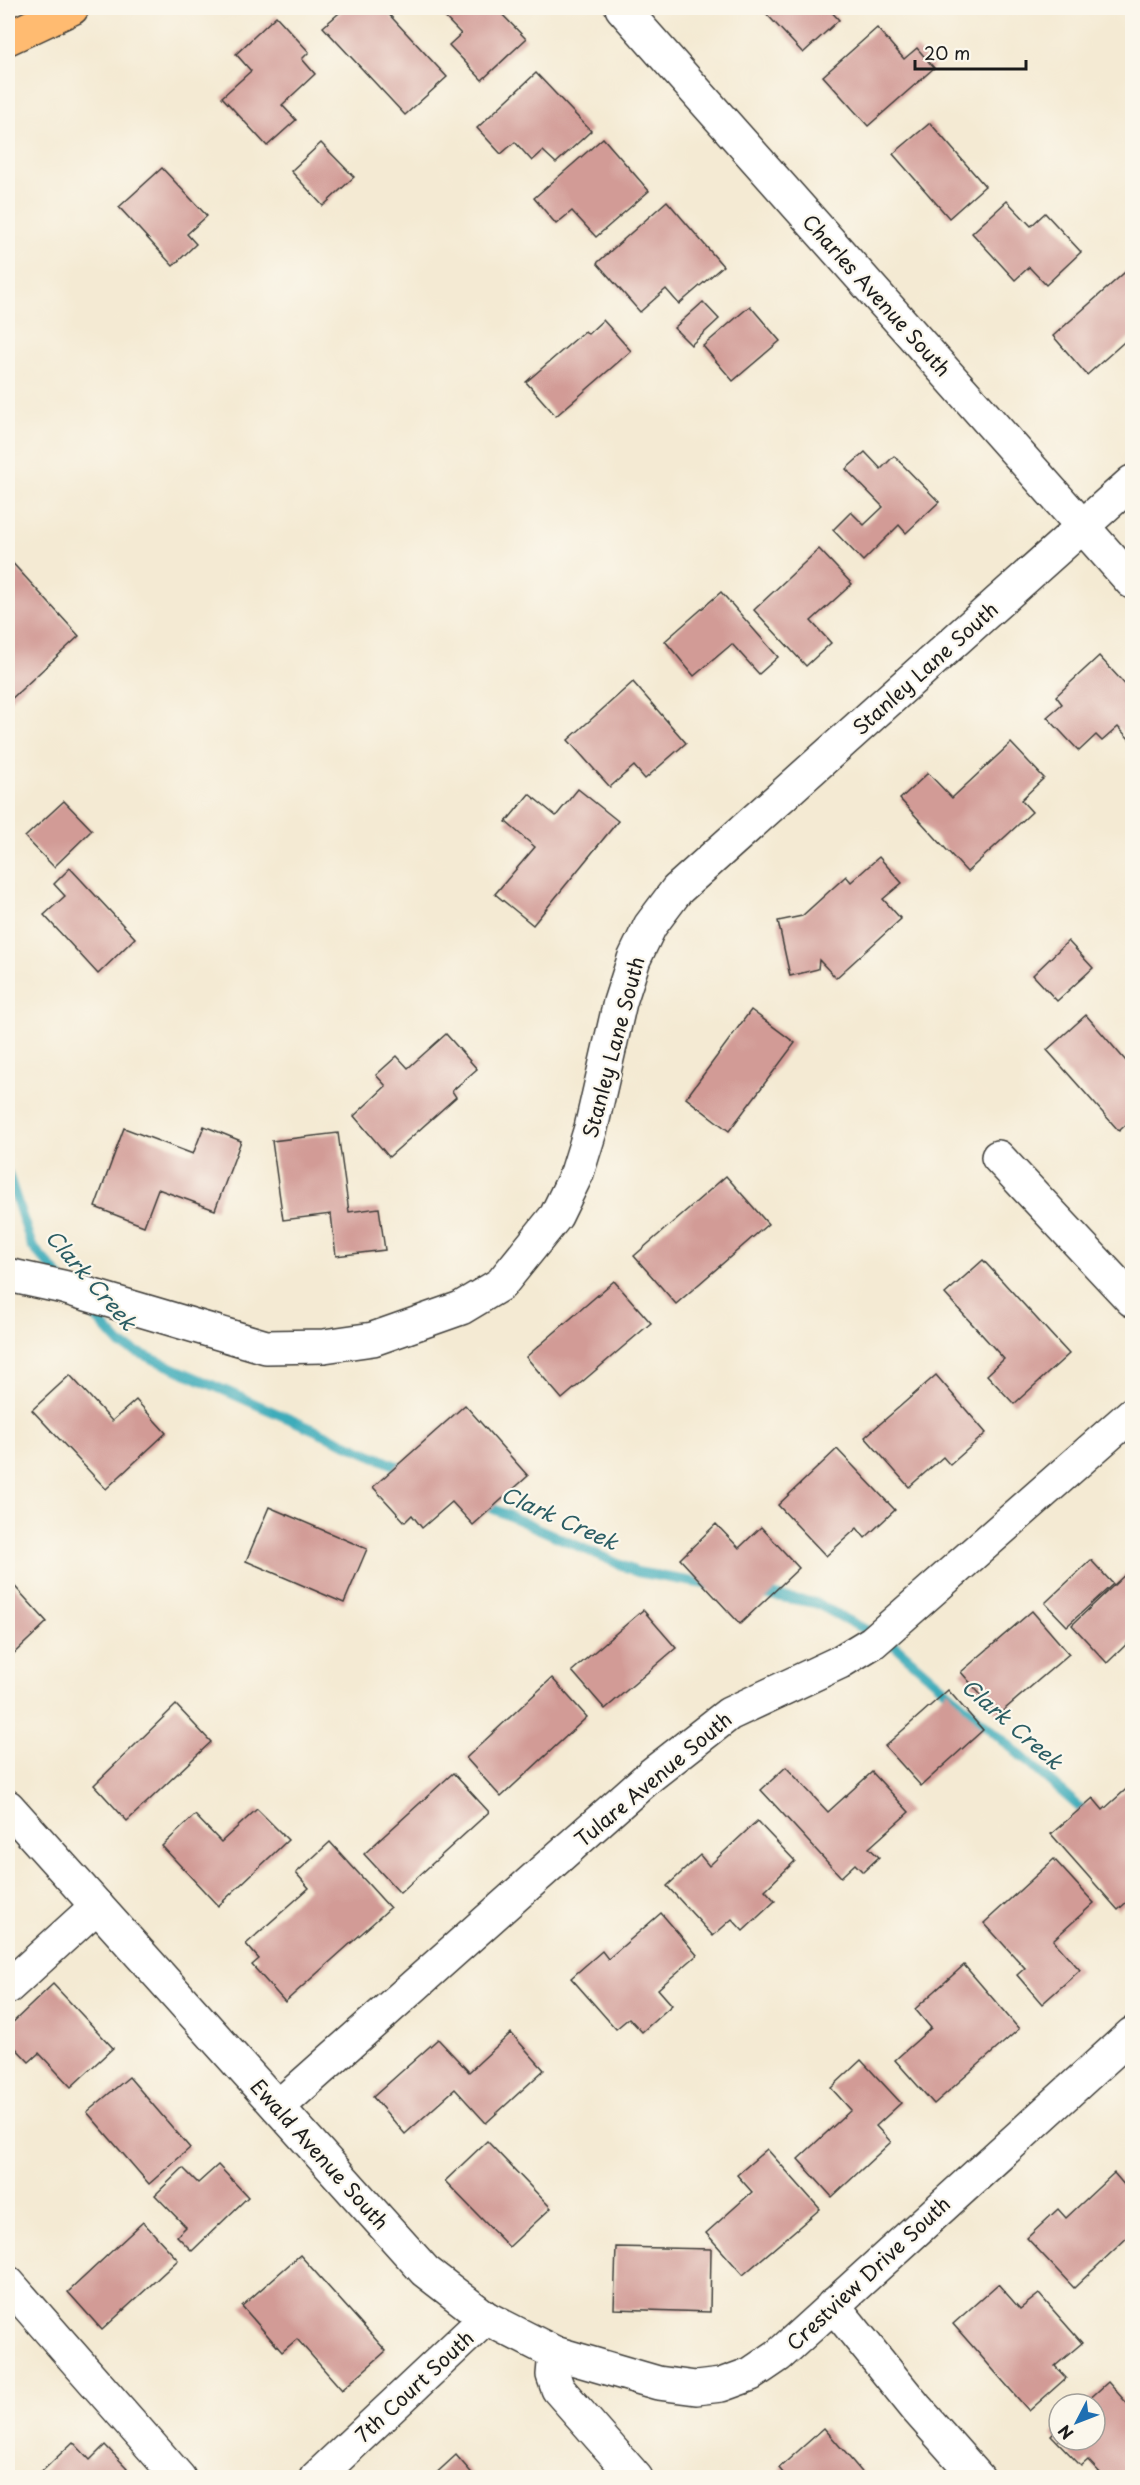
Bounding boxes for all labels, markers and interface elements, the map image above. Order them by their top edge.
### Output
scale bar [915,33,1026,71]
text: 20 m [924,39,970,66]
street label: Charles Avenue South [796,207,958,383]
street label: Stanley Lane South [846,594,1004,742]
street label: Stanley Lane South [574,953,652,1141]
water label: Clark Creek [39,1221,146,1338]
water label: Clark Creek [496,1477,625,1558]
water label: Clark Creek [955,1670,1072,1777]
street label: Tulare Avenue South [568,1704,738,1854]
street label: Ewald Avenue South [244,2072,396,2236]
street label: Crestview Drive South [779,2189,957,2357]
street label: 7th Court South [348,2323,480,2449]
north arrow [1047,2392,1107,2452]
text: N [1052,2420,1078,2445]

